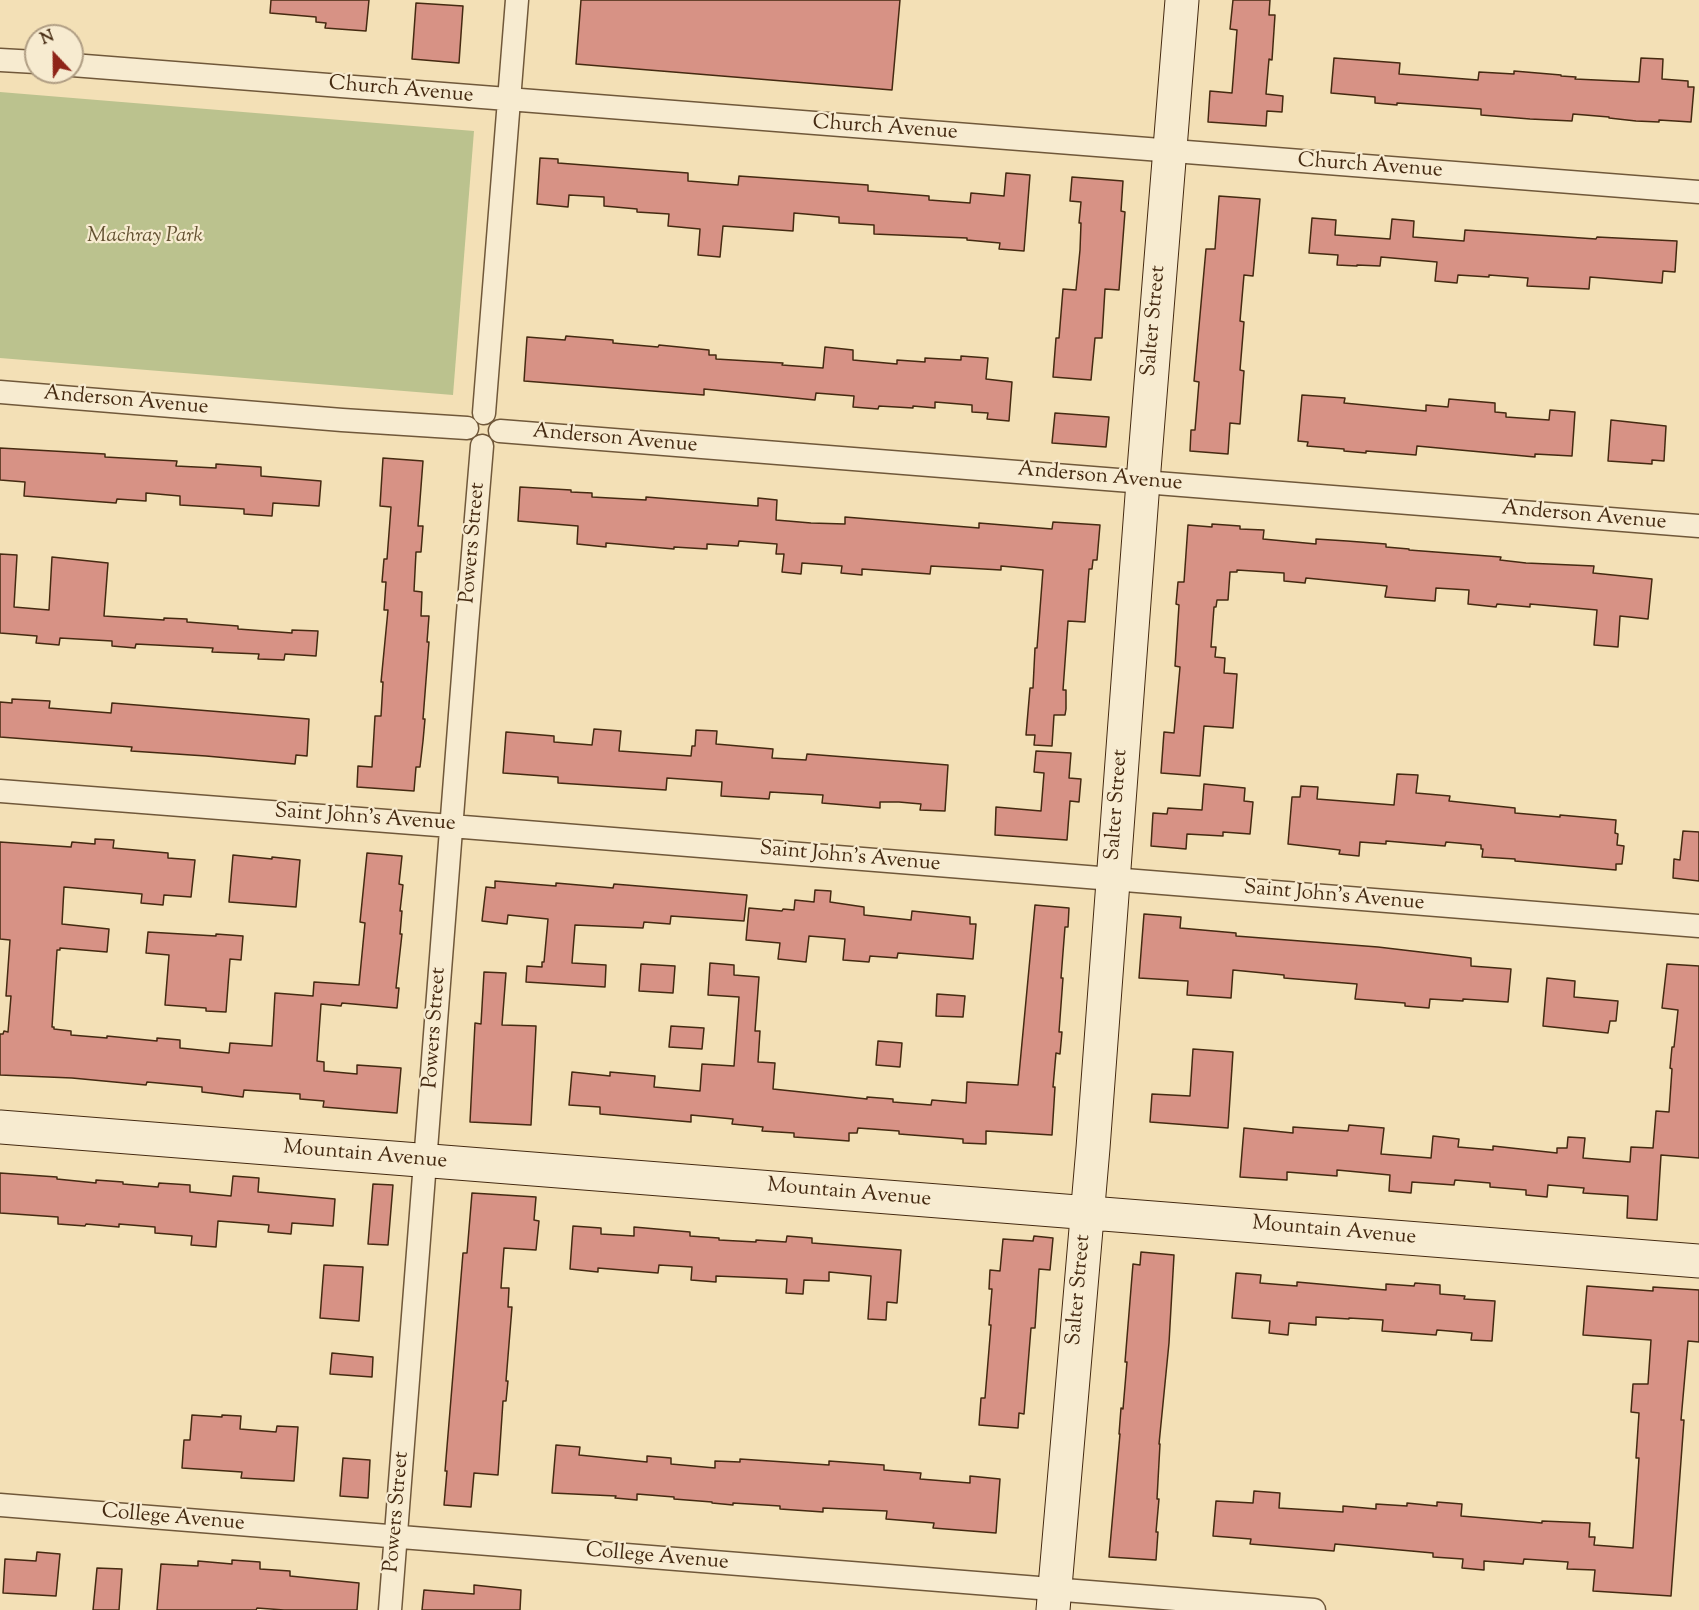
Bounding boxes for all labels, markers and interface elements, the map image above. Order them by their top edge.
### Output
north arrow [24,24,84,84]
text: N [38,26,58,52]
street label: Church Avenue [327,72,475,110]
street label: Church Avenue [812,111,958,147]
street label: Church Avenue [1297,149,1443,185]
park label: Machray Park [87,224,203,250]
street label: Salter Street [1138,264,1172,378]
street label: Anderson Avenue [43,382,209,422]
street label: Anderson Avenue [532,420,698,460]
street label: Anderson Avenue [1017,458,1183,498]
street label: Powers Street [456,481,492,605]
street label: Anderson Avenue [1501,497,1667,537]
street label: Salter Street [1102,749,1134,861]
street label: Saint John's Avenue [274,800,456,838]
street label: Saint John's Avenue [759,838,941,878]
street label: Saint John's Avenue [1243,877,1425,917]
street label: Powers Street [419,967,453,1089]
street label: Mountain Avenue [282,1136,448,1176]
street label: Mountain Avenue [766,1174,932,1214]
street label: Mountain Avenue [1251,1212,1417,1252]
street label: Salter Street [1063,1233,1097,1347]
street label: Powers Street [380,1450,416,1574]
street label: College Avenue [100,1500,246,1538]
street label: College Avenue [584,1539,730,1577]

